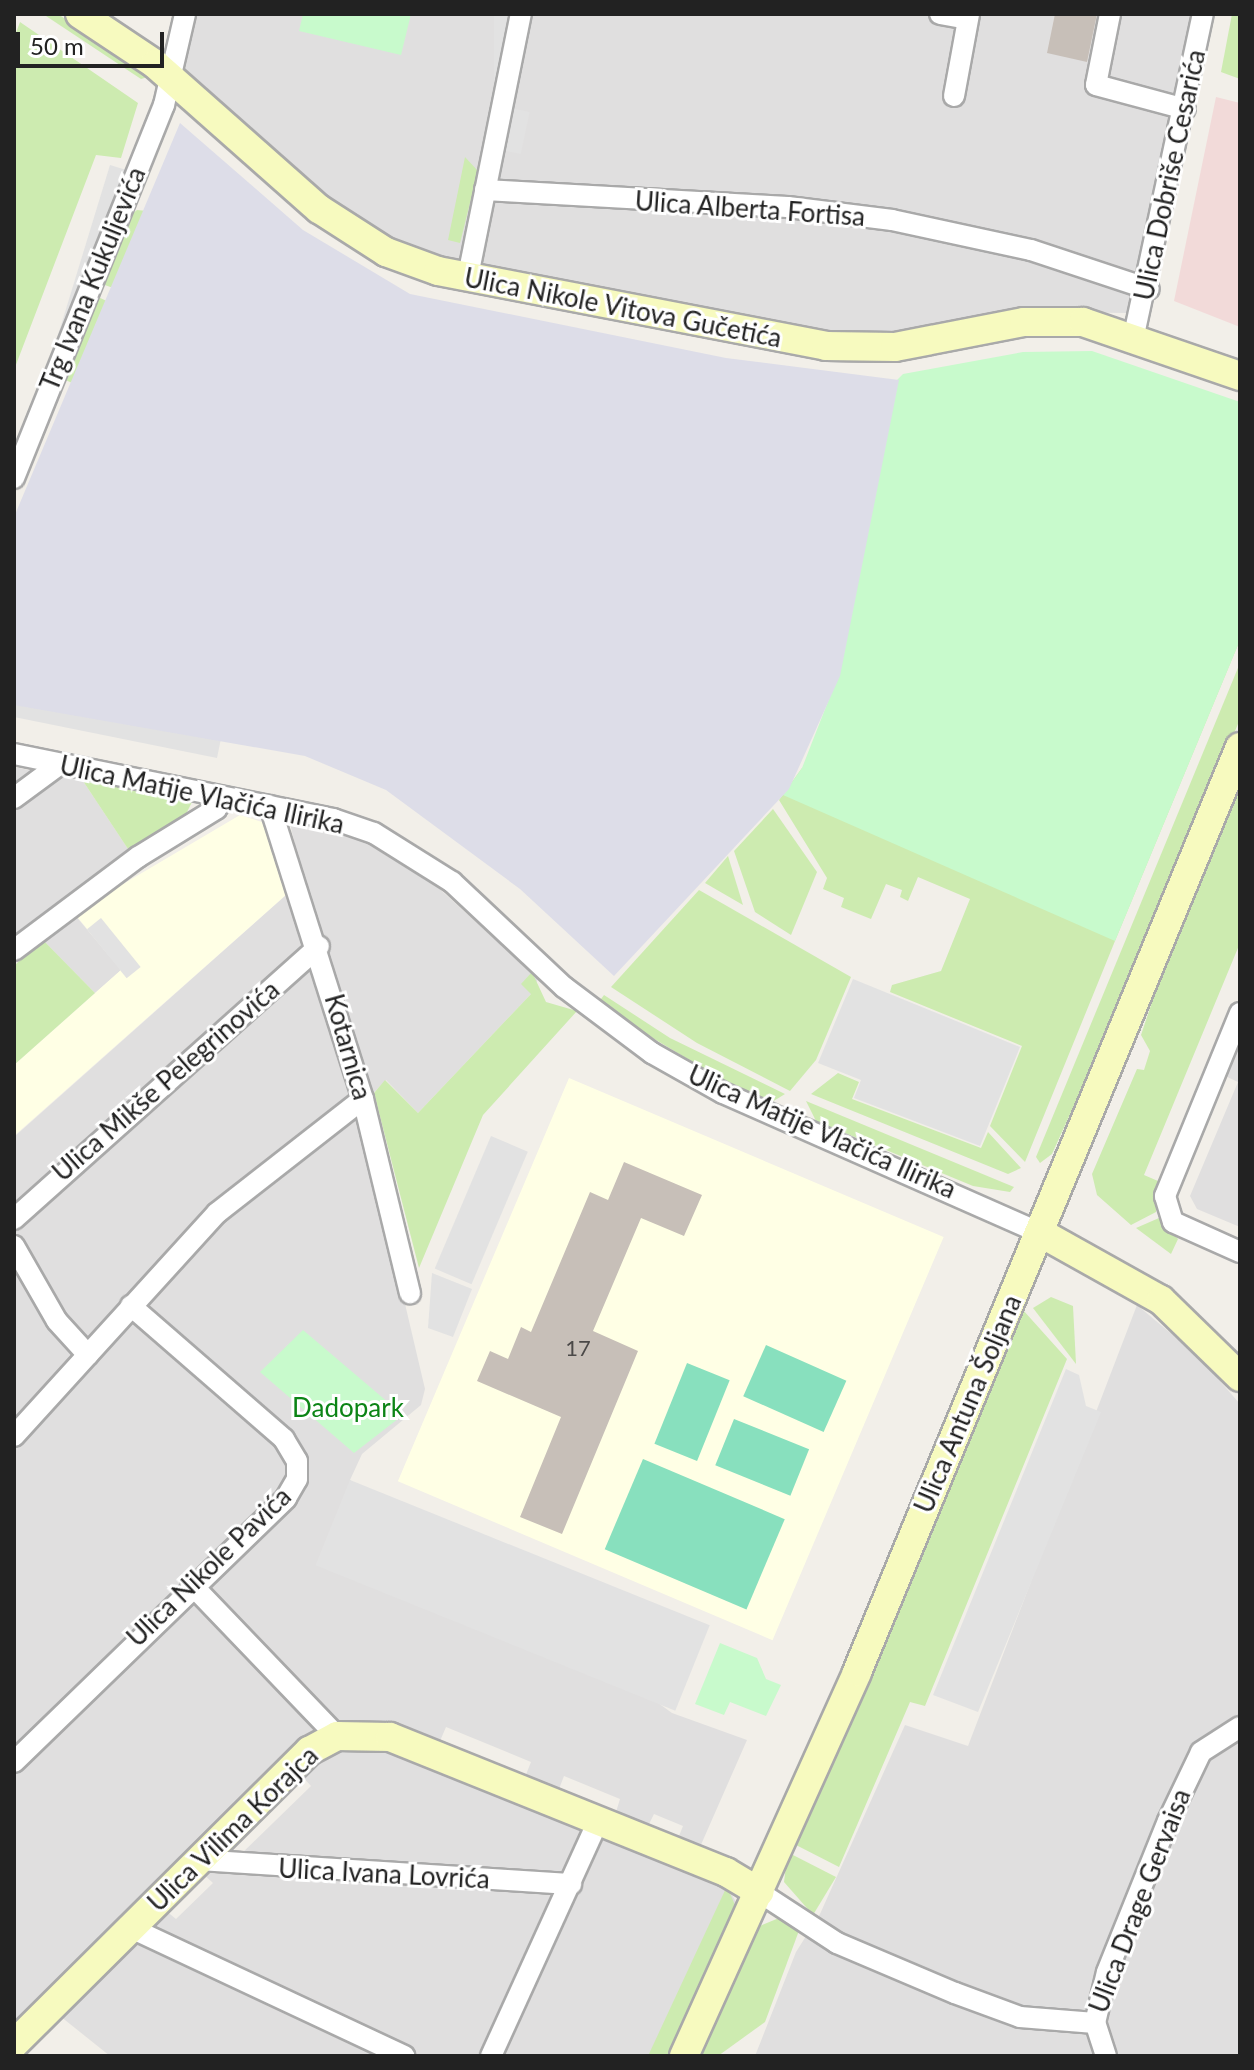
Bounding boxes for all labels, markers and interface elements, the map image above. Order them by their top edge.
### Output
scale bar [20,16,168,66]
text: 50 m [30,31,84,60]
street label: Ulica Dobriše Cesarića [1128,47,1212,303]
street label: Trg Ivana Kukuljevića [34,163,152,395]
street label: Ulica Alberta Fortisa [633,185,867,233]
street label: Ulica Nikole Vitova Gučetića [461,262,785,354]
street label: Ulica Matije Vlačića Ilirika [56,750,348,840]
street label: Ulica Mikše Pelegrinovića [46,974,286,1188]
street label: Kotarnica [318,991,378,1103]
street label: Ulica Matije Vlačića Ilirika [683,1059,961,1205]
street label: Ulica Antuna Šoljana [908,1290,1028,1518]
house number: 17 [565,1335,591,1361]
park label: Dadopark [292,1392,404,1424]
street label: Ulica Nikole Pavića [121,1481,297,1653]
street label: Ulica Vilima Korajca [141,1740,325,1918]
street label: Ulica Drage Gervaisa [1083,1785,1197,2017]
street label: Ulica Ivana Lovrića [278,1853,490,1895]

